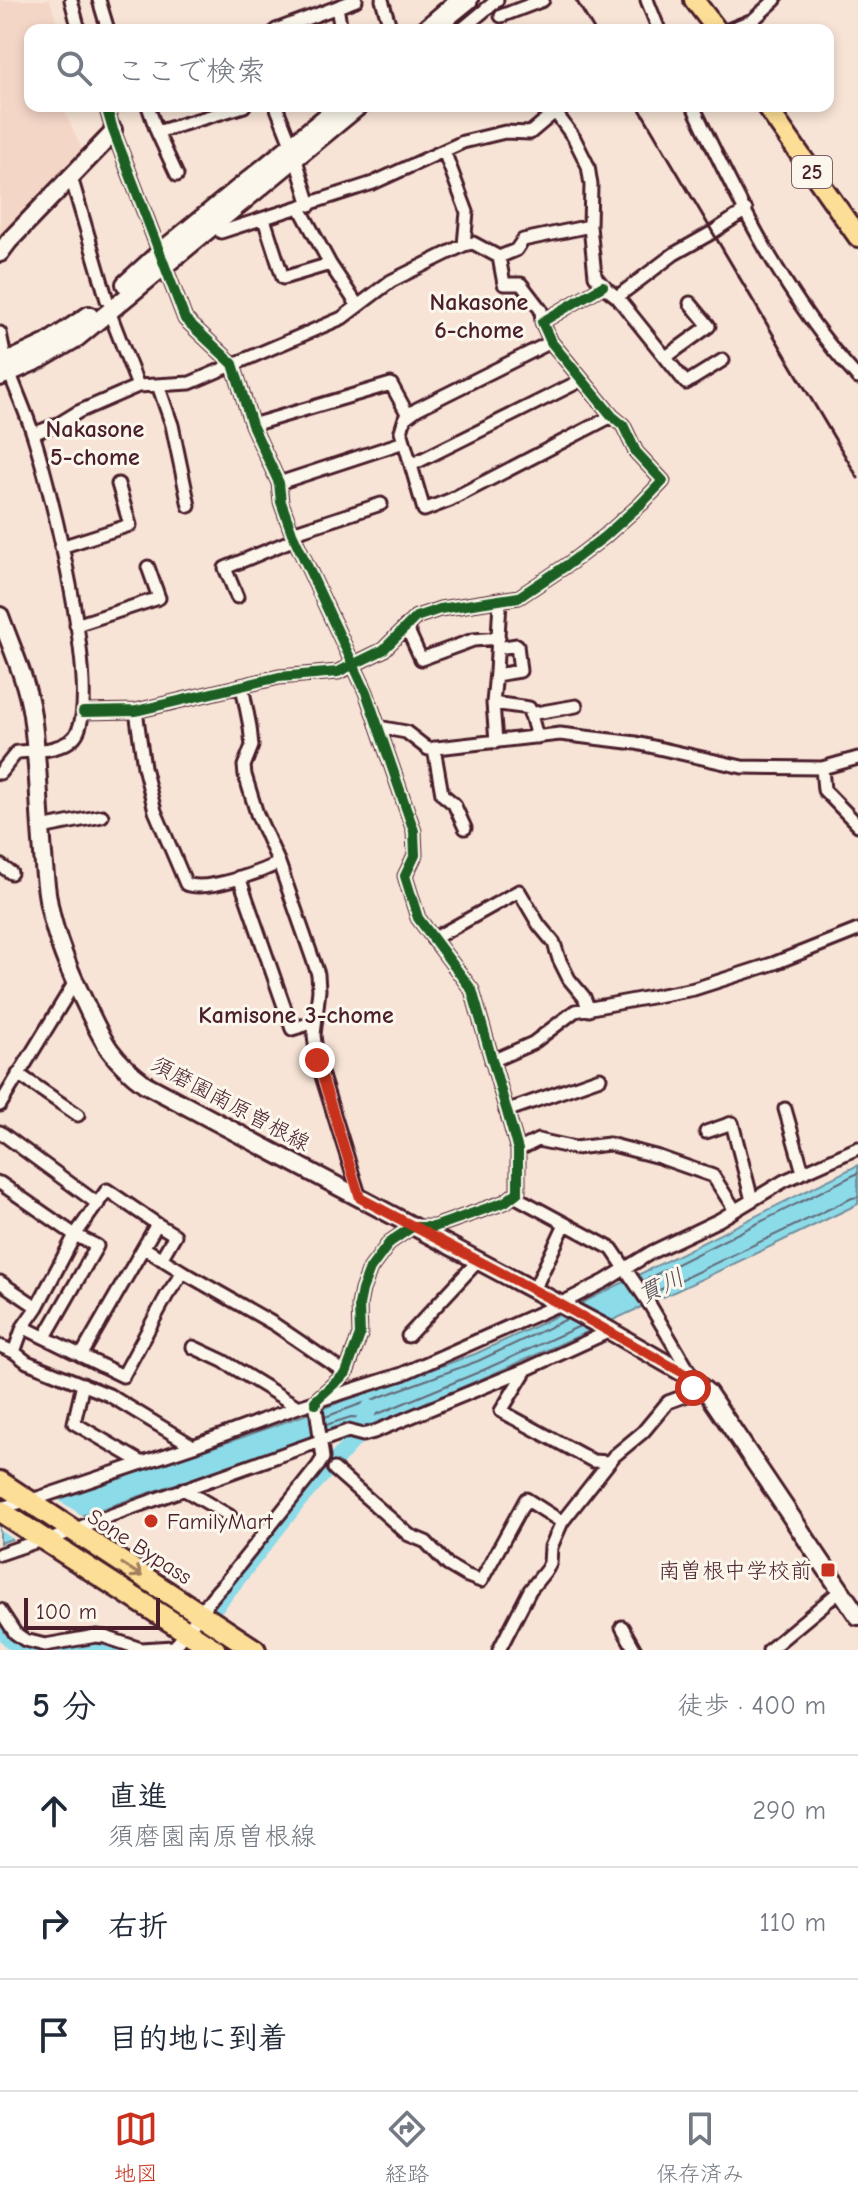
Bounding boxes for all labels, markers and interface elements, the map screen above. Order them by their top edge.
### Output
search box [24,24,834,112]
icon: search [52,46,96,90]
text: ここで検索 [116,54,266,89]
road number: 25 [792,156,832,188]
district label: Nakasone 6-chome [430,288,529,344]
district label: Nakasone 5-chome [46,415,145,471]
district label: Kamisone 3-chome [198,1001,394,1029]
route end [299,1042,335,1078]
street label: 須磨園南原曽根線 [147,1051,314,1157]
water label: 貫川 [633,1263,689,1309]
route start [675,1370,711,1406]
street label: Sone Bypass [82,1503,196,1590]
place label: FamilyMart [167,1509,273,1535]
marker: FamilyMart [142,1512,160,1530]
place label: 南曽根中学校前 [658,1558,812,1584]
one-way arrow [121,1561,143,1578]
marker: 南曽根中学校前 [819,1561,837,1579]
scale bar [24,1594,160,1630]
text: 100 m [36,1599,97,1625]
text: 5 分 [32,1686,96,1726]
text: 徒歩 · 400 m [678,1691,826,1721]
text: 直進 [108,1779,168,1814]
icon: ahead [32,1789,76,1833]
text: 290 m [753,1796,826,1826]
text: 須磨園南原曽根線 [108,1822,316,1852]
icon: right [32,1901,76,1945]
text: 110 m [759,1908,826,1938]
text: 右折 [108,1909,168,1944]
icon: arrive [32,2013,76,2057]
text: 目的地に到着 [108,2021,288,2056]
tab: 地図 [114,2107,158,2187]
tab: 経路 [385,2107,429,2187]
tab: 保存済み [656,2107,744,2187]

